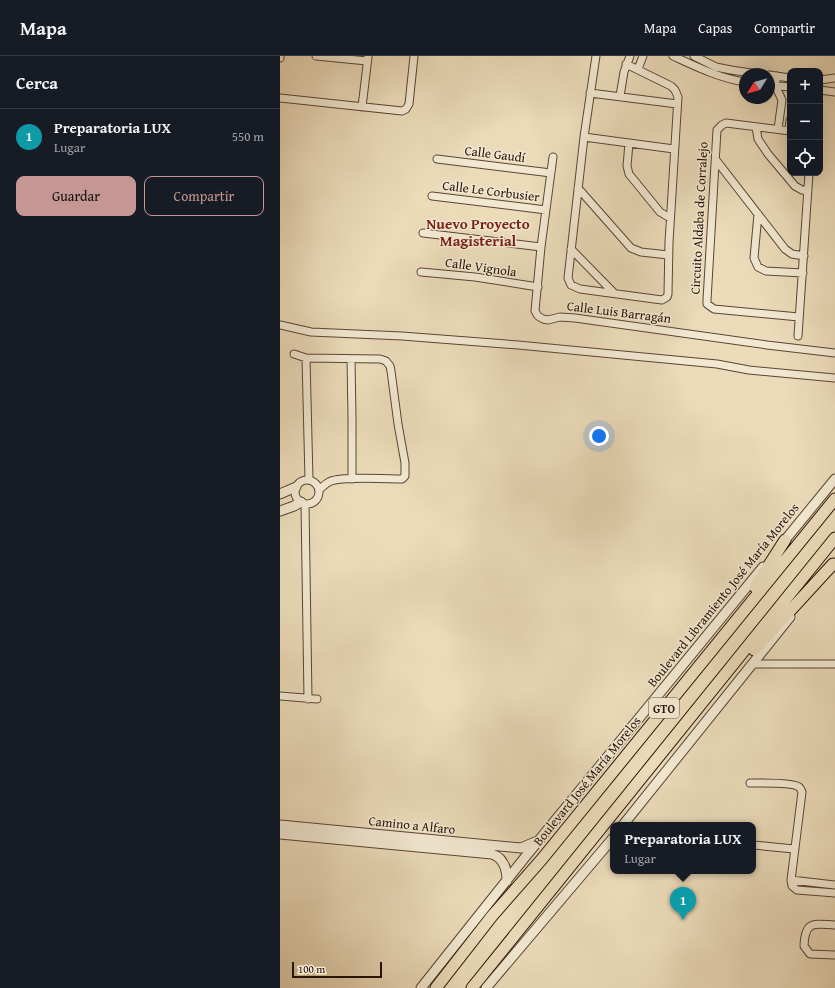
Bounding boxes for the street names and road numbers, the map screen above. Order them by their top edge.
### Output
street label: Calle Gaudí [464,141,527,167]
street label: Circuito Aldaba de Corralejo [686,141,713,295]
street label: Calle Le Corbusier [441,176,541,206]
street label: Calle Vignola [444,253,519,282]
street label: Calle Luis Barragán [566,296,673,328]
street label: Boulevard Libramiento José María Morelos [643,499,803,691]
road number: GTO [649,698,679,718]
street label: Boulevard José María Morelos [529,712,645,850]
street label: Camino a Alfaro [368,811,457,839]

